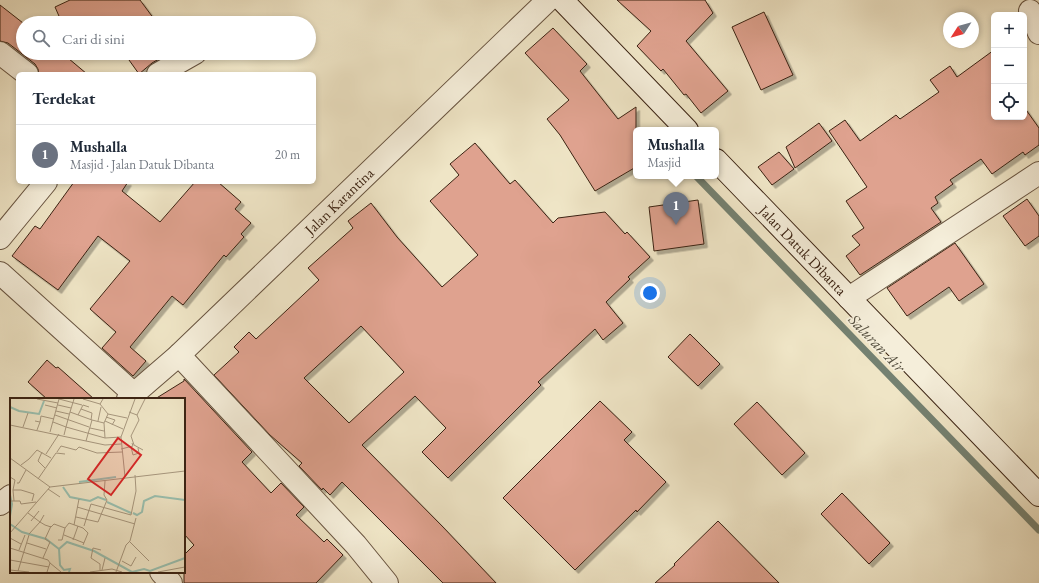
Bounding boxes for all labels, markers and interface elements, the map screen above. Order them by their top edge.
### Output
north arrow [943,12,979,48]
map controls [991,12,1027,120]
button: + [991,12,1027,48]
search box [16,16,316,60]
icon: search [30,27,52,49]
text: Cari di sini [62,29,125,48]
button: − [991,48,1027,84]
button: locate [991,84,1027,120]
text: Terdekat [32,87,95,109]
popup [633,127,719,179]
text: Mushalla [647,135,705,154]
text: Mushalla [70,137,127,156]
text: 1 [42,146,48,163]
text: 20 m [275,146,300,163]
text: Masjid [647,154,681,171]
text: Masjid · Jalan Datuk Dibanta [70,156,214,173]
street label: Jalan Karantina [299,163,378,240]
pin: 1 [663,192,689,225]
street label: Jalan Datuk Dibanta [754,199,851,299]
your location [640,283,660,303]
water label: Saluran Air [843,309,911,377]
inset map [10,398,185,573]

